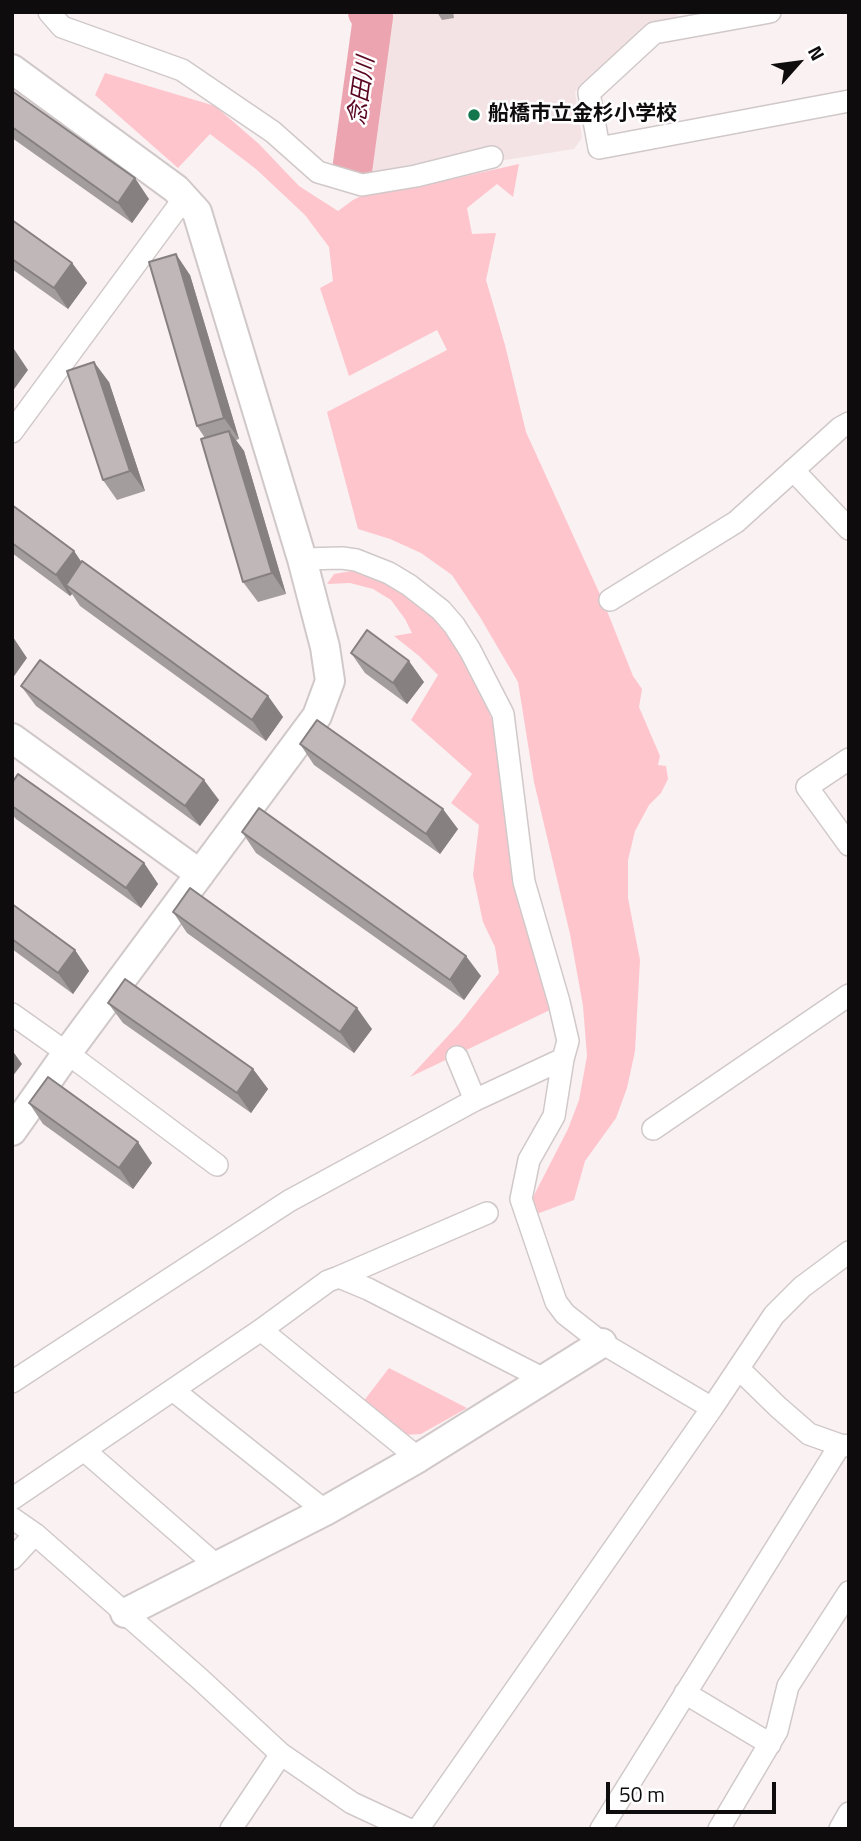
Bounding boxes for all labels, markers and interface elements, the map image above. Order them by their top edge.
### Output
north arrow [763,28,833,98]
text: N [801,40,833,66]
water label: 念田川 [345,55,381,127]
place label: 船橋市立金杉小学校 [488,102,677,128]
marker: 船橋市立金杉小学校 [466,107,482,123]
scale bar [609,1768,779,1812]
text: 50 m [619,1778,665,1810]

